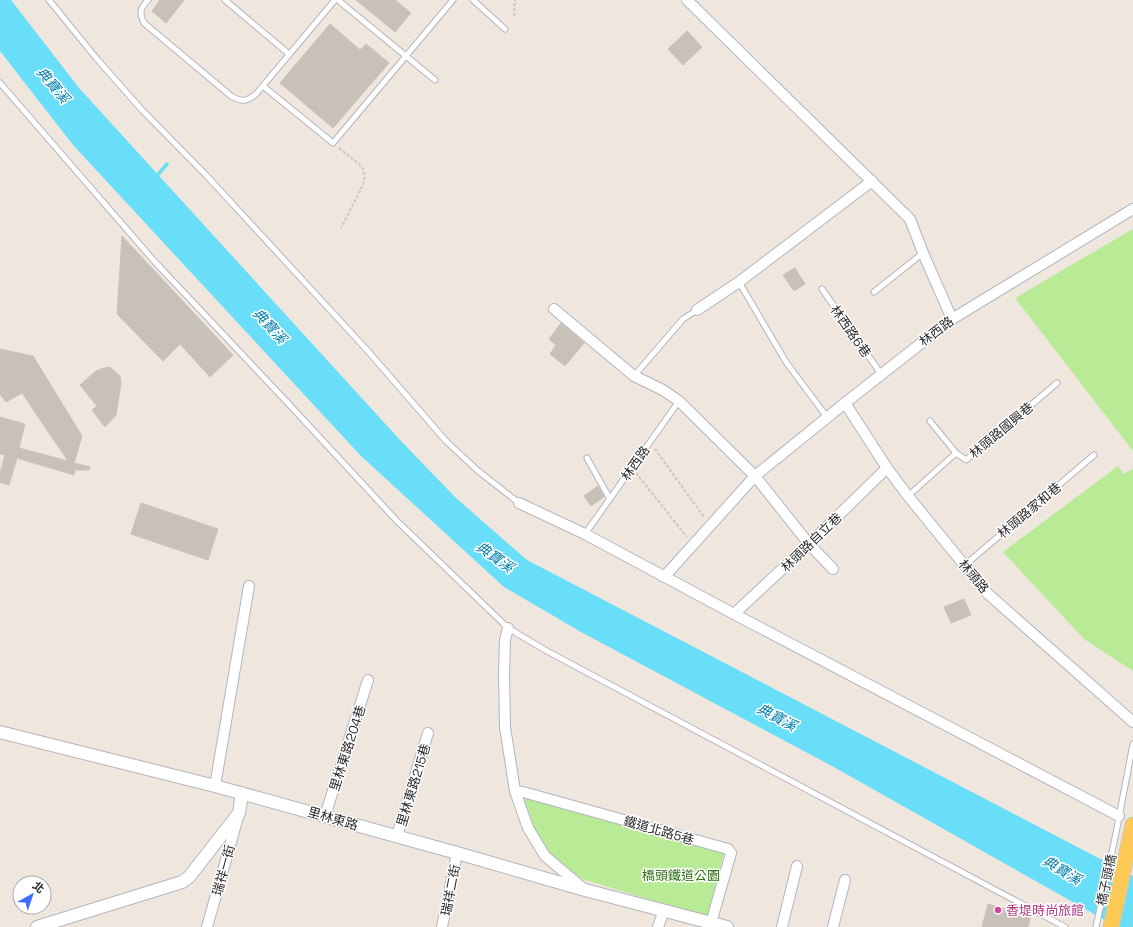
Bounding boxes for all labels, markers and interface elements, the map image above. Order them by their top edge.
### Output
water label: 典寶溪 [33,63,75,108]
street label: 林西路6巷 [826,302,875,361]
water label: 典寶溪 [249,305,292,349]
street label: 林西路 [916,313,957,350]
street label: 林頭路國興巷 [966,399,1037,462]
street label: 林西路 [617,442,654,484]
street label: 林頭路家和巷 [994,479,1065,542]
street label: 林頭路自立巷 [777,509,845,576]
water label: 典寶溪 [473,538,519,578]
street label: 林頭路 [955,556,993,597]
water label: 典寶溪 [754,699,802,736]
street label: 里林東路204巷 [326,703,369,793]
street label: 里林東路215巷 [393,742,434,829]
street label: 里林東路 [306,803,360,834]
street label: 鐵道北路5巷 [622,812,696,849]
street label: 瑞祥一街 [209,843,238,897]
water label: 典寶溪 [1039,851,1086,890]
street label: 橋子頭橋 [1093,853,1120,907]
street label: 瑞祥二街 [437,863,464,917]
park label: 橋頭鐵道公園 [642,867,720,884]
north arrow [12,875,52,915]
text: 北 [30,878,47,896]
place label: 香堤時尚旅館 [1006,902,1084,919]
marker: 香堤時尚旅館 [993,905,1003,915]

